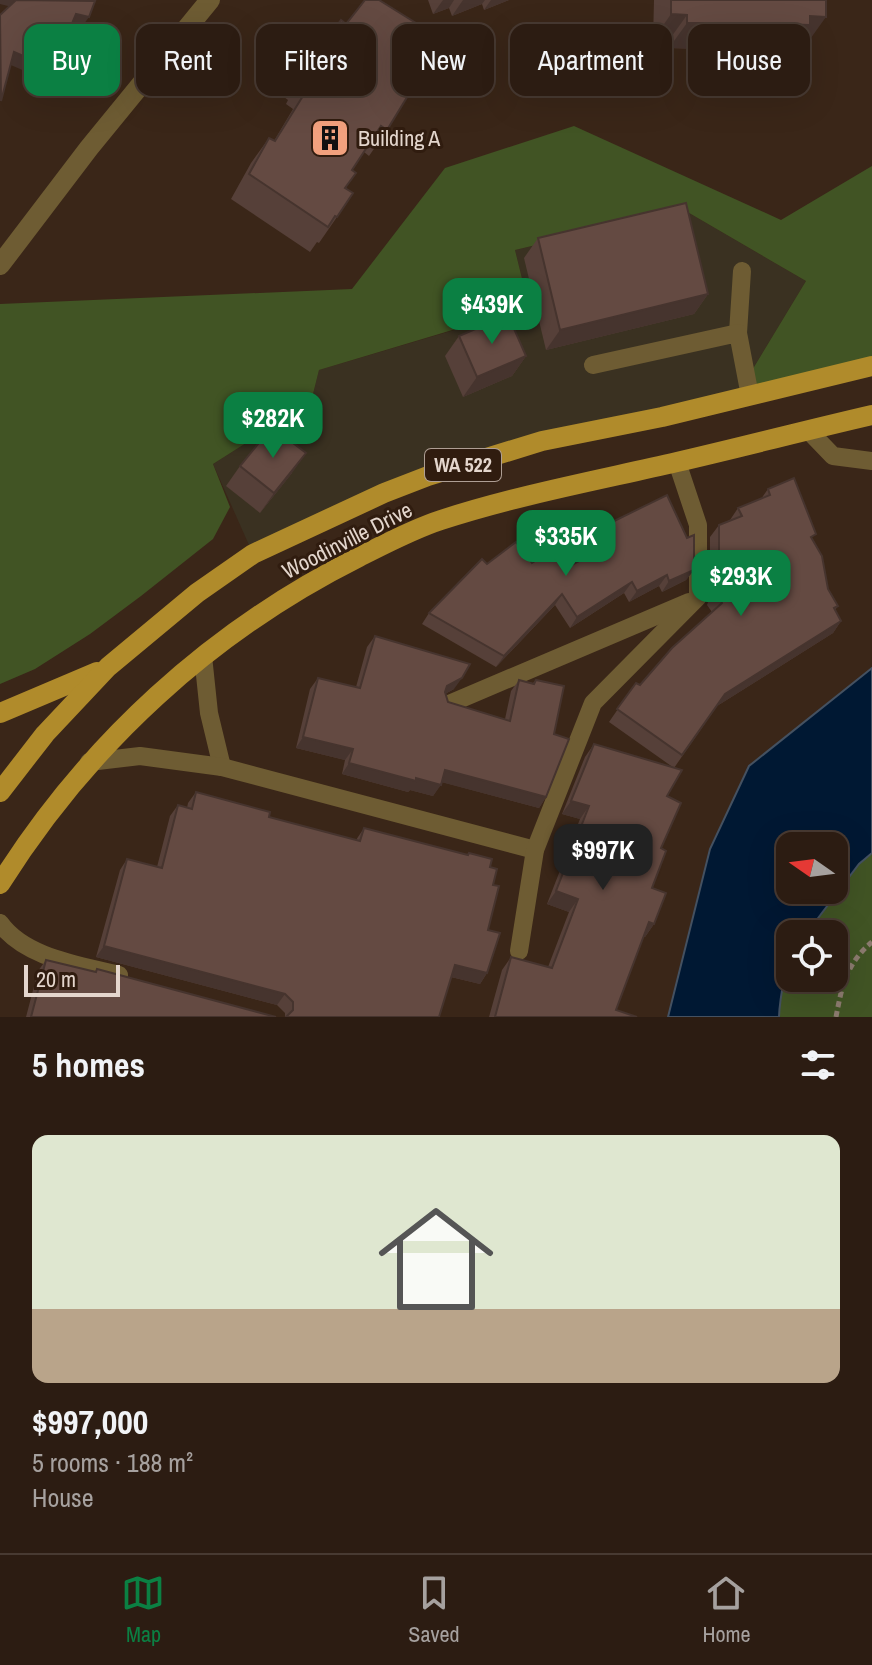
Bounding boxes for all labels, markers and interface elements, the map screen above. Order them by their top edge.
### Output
chip: Buy [24,24,120,96]
chip: Rent [136,24,240,96]
chip: Filters [256,24,376,96]
chip: New [392,24,494,96]
chip: Apartment [510,24,672,96]
chip: House [688,24,810,96]
building icon: Building A [309,117,351,159]
place label: Building A [358,123,441,153]
pin: $439K [436,278,548,346]
text: $439K [461,286,523,321]
pin: $282K [217,392,329,460]
text: $282K [242,400,304,435]
road number: WA 522 [425,449,501,481]
street label: Woodinville Drive [277,494,417,586]
pin: $335K [510,510,622,578]
text: $335K [535,518,597,553]
pin: $293K [685,550,797,618]
text: $293K [710,558,772,593]
pin: $997K [547,824,659,892]
text: $997K [572,832,634,867]
north arrow [776,832,848,904]
map controls [776,832,848,992]
button: locate [776,920,848,992]
scale bar [24,961,120,997]
text: 20 m [36,964,76,994]
text: 5 homes [32,1042,145,1088]
icon: filters [796,1043,840,1087]
icon: home [364,1187,508,1331]
text: $997,000 [32,1399,148,1445]
text: 5 rooms · 188 m² [32,1445,193,1480]
text: House [32,1480,94,1515]
tab: Map [121,1571,165,1649]
tab: Saved [408,1571,460,1649]
tab: Home [702,1571,751,1649]

